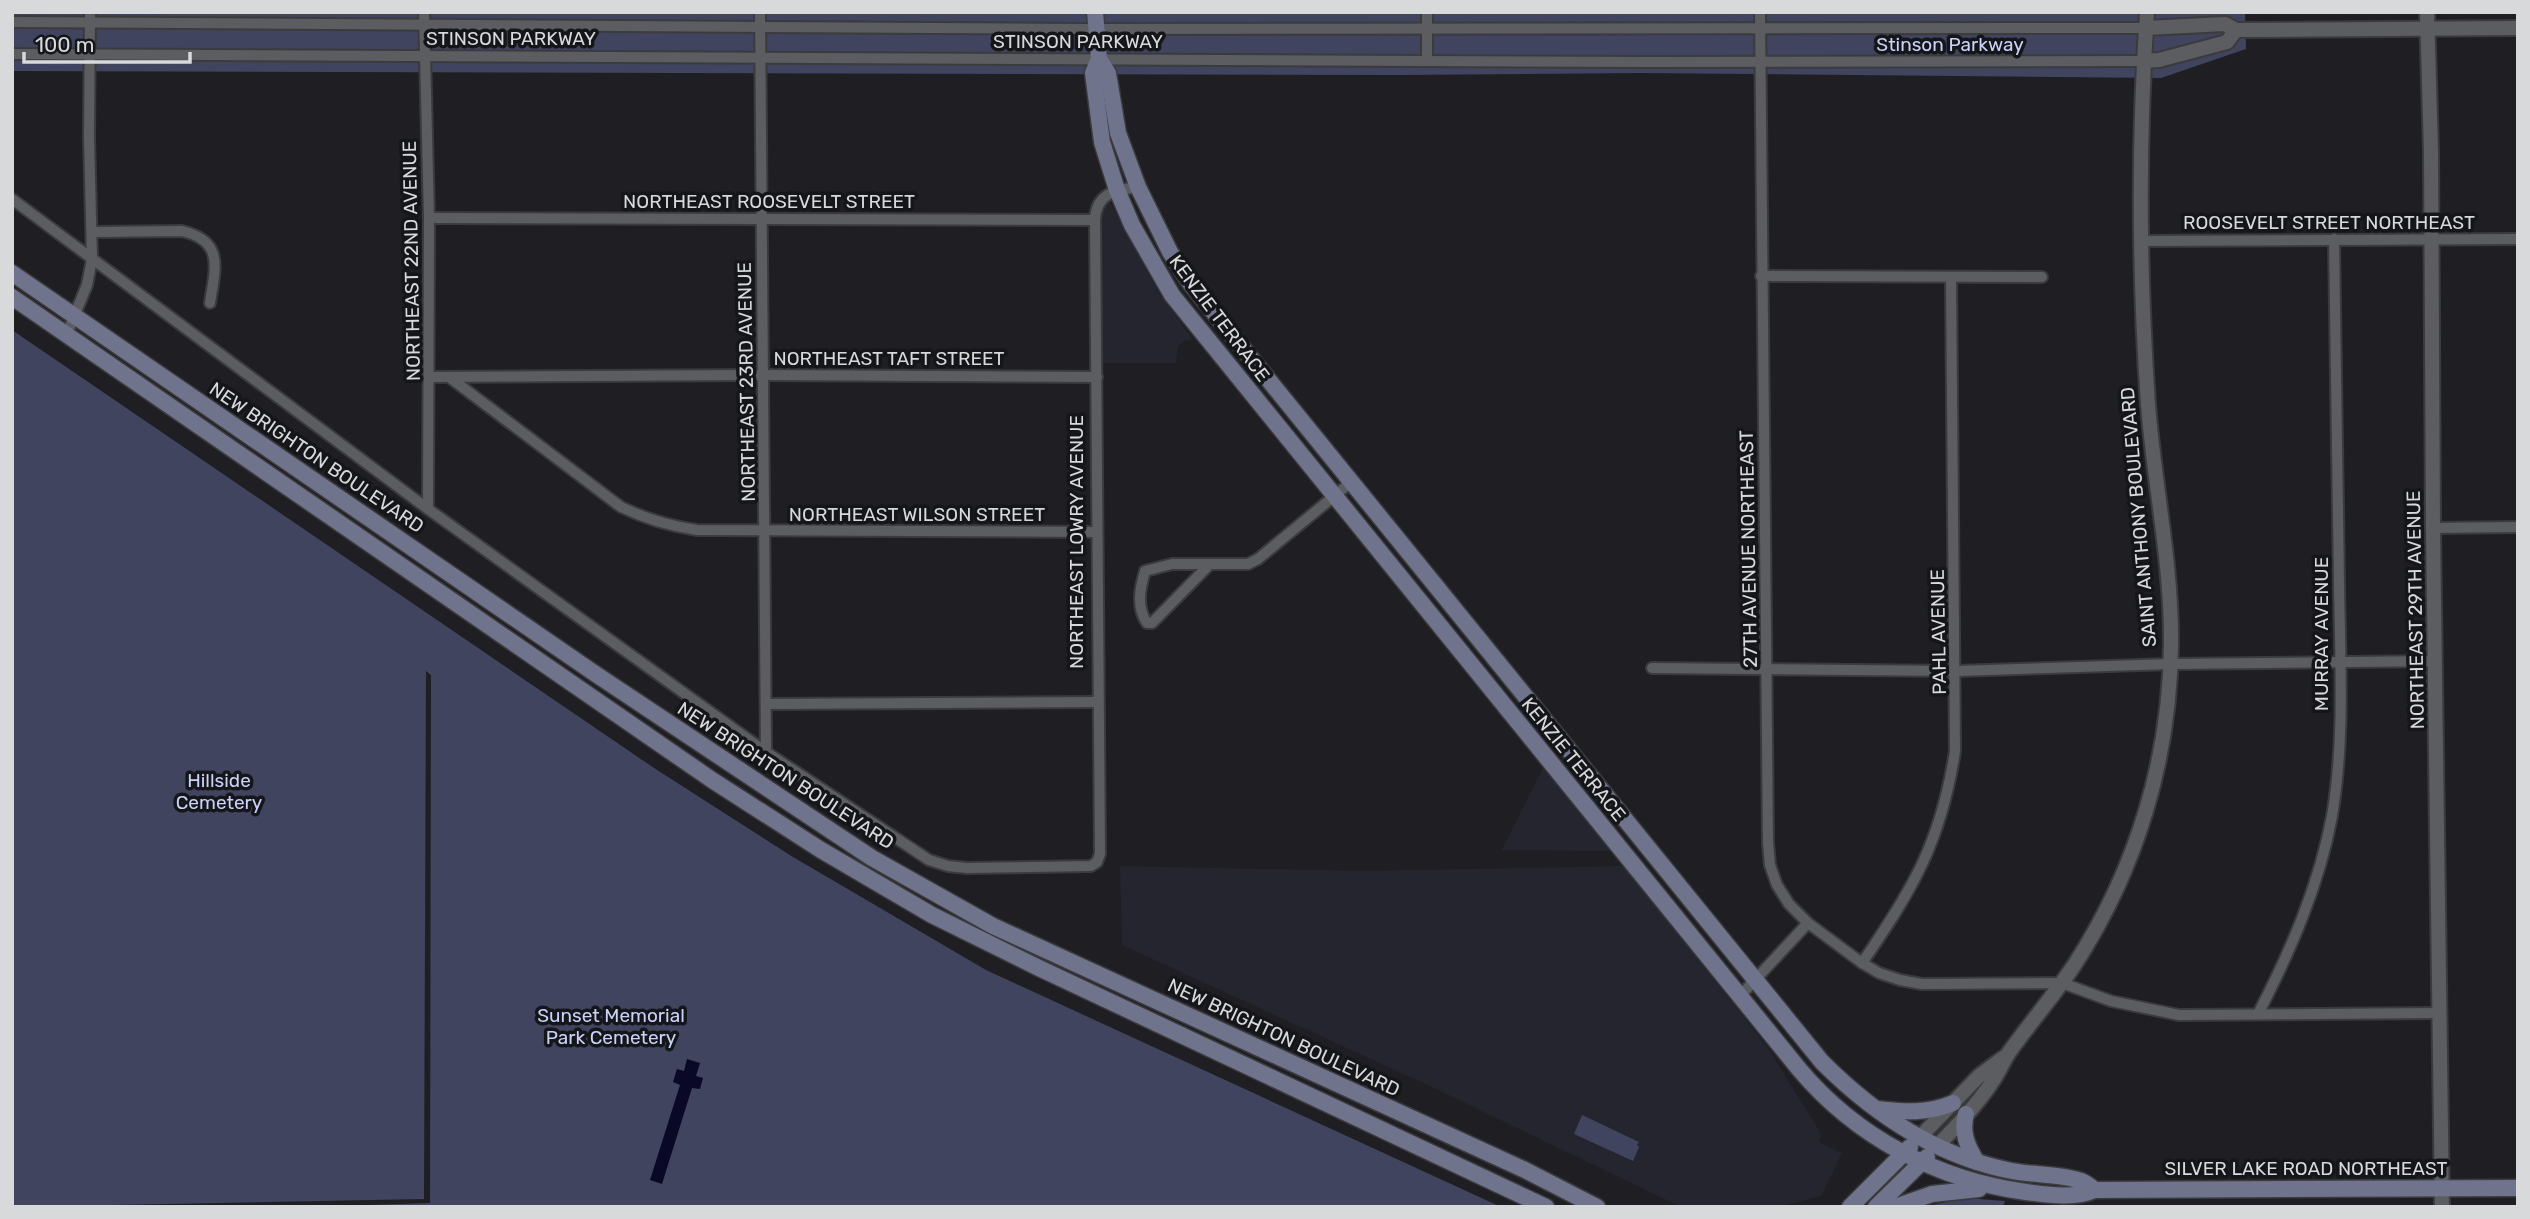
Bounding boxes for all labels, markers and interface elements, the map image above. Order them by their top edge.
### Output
scale bar [24,21,191,65]
street label: STINSON PARKWAY [426,27,596,50]
street label: STINSON PARKWAY [993,30,1163,53]
text: 100 m [35,32,94,57]
park label: Stinson Parkway [1876,33,2024,56]
street label: NORTHEAST 22ND AVENUE [398,141,425,381]
street label: NORTHEAST ROOSEVELT STREET [623,190,915,213]
street label: ROOSEVELT STREET NORTHEAST [2183,211,2475,234]
street label: KENZIE TERRACE [1165,250,1275,386]
street label: NORTHEAST 23RD AVENUE [733,262,760,502]
street label: NORTHEAST TAFT STREET [773,347,1005,370]
street label: NEW BRIGHTON BOULEVARD [205,377,428,538]
street label: SAINT ANTHONY BOULEVARD [2116,386,2161,648]
street label: NORTHEAST LOWRY AVENUE [1065,415,1088,669]
street label: 27TH AVENUE NORTHEAST [1735,430,1762,668]
street label: NORTHEAST 29TH AVENUE [2402,490,2429,730]
street label: NORTHEAST WILSON STREET [789,503,1045,526]
street label: MURRAY AVENUE [2310,557,2333,711]
street label: PAHL AVENUE [1926,569,1951,695]
street label: KENZIE TERRACE [1517,693,1631,826]
street label: NEW BRIGHTON BOULEVARD [673,697,898,854]
park label: Hillside Cemetery [176,769,262,814]
street label: NEW BRIGHTON BOULEVARD [1164,974,1403,1101]
park label: Sunset Memorial Park Cemetery [537,1004,685,1049]
street label: SILVER LAKE ROAD NORTHEAST [2164,1157,2448,1180]

